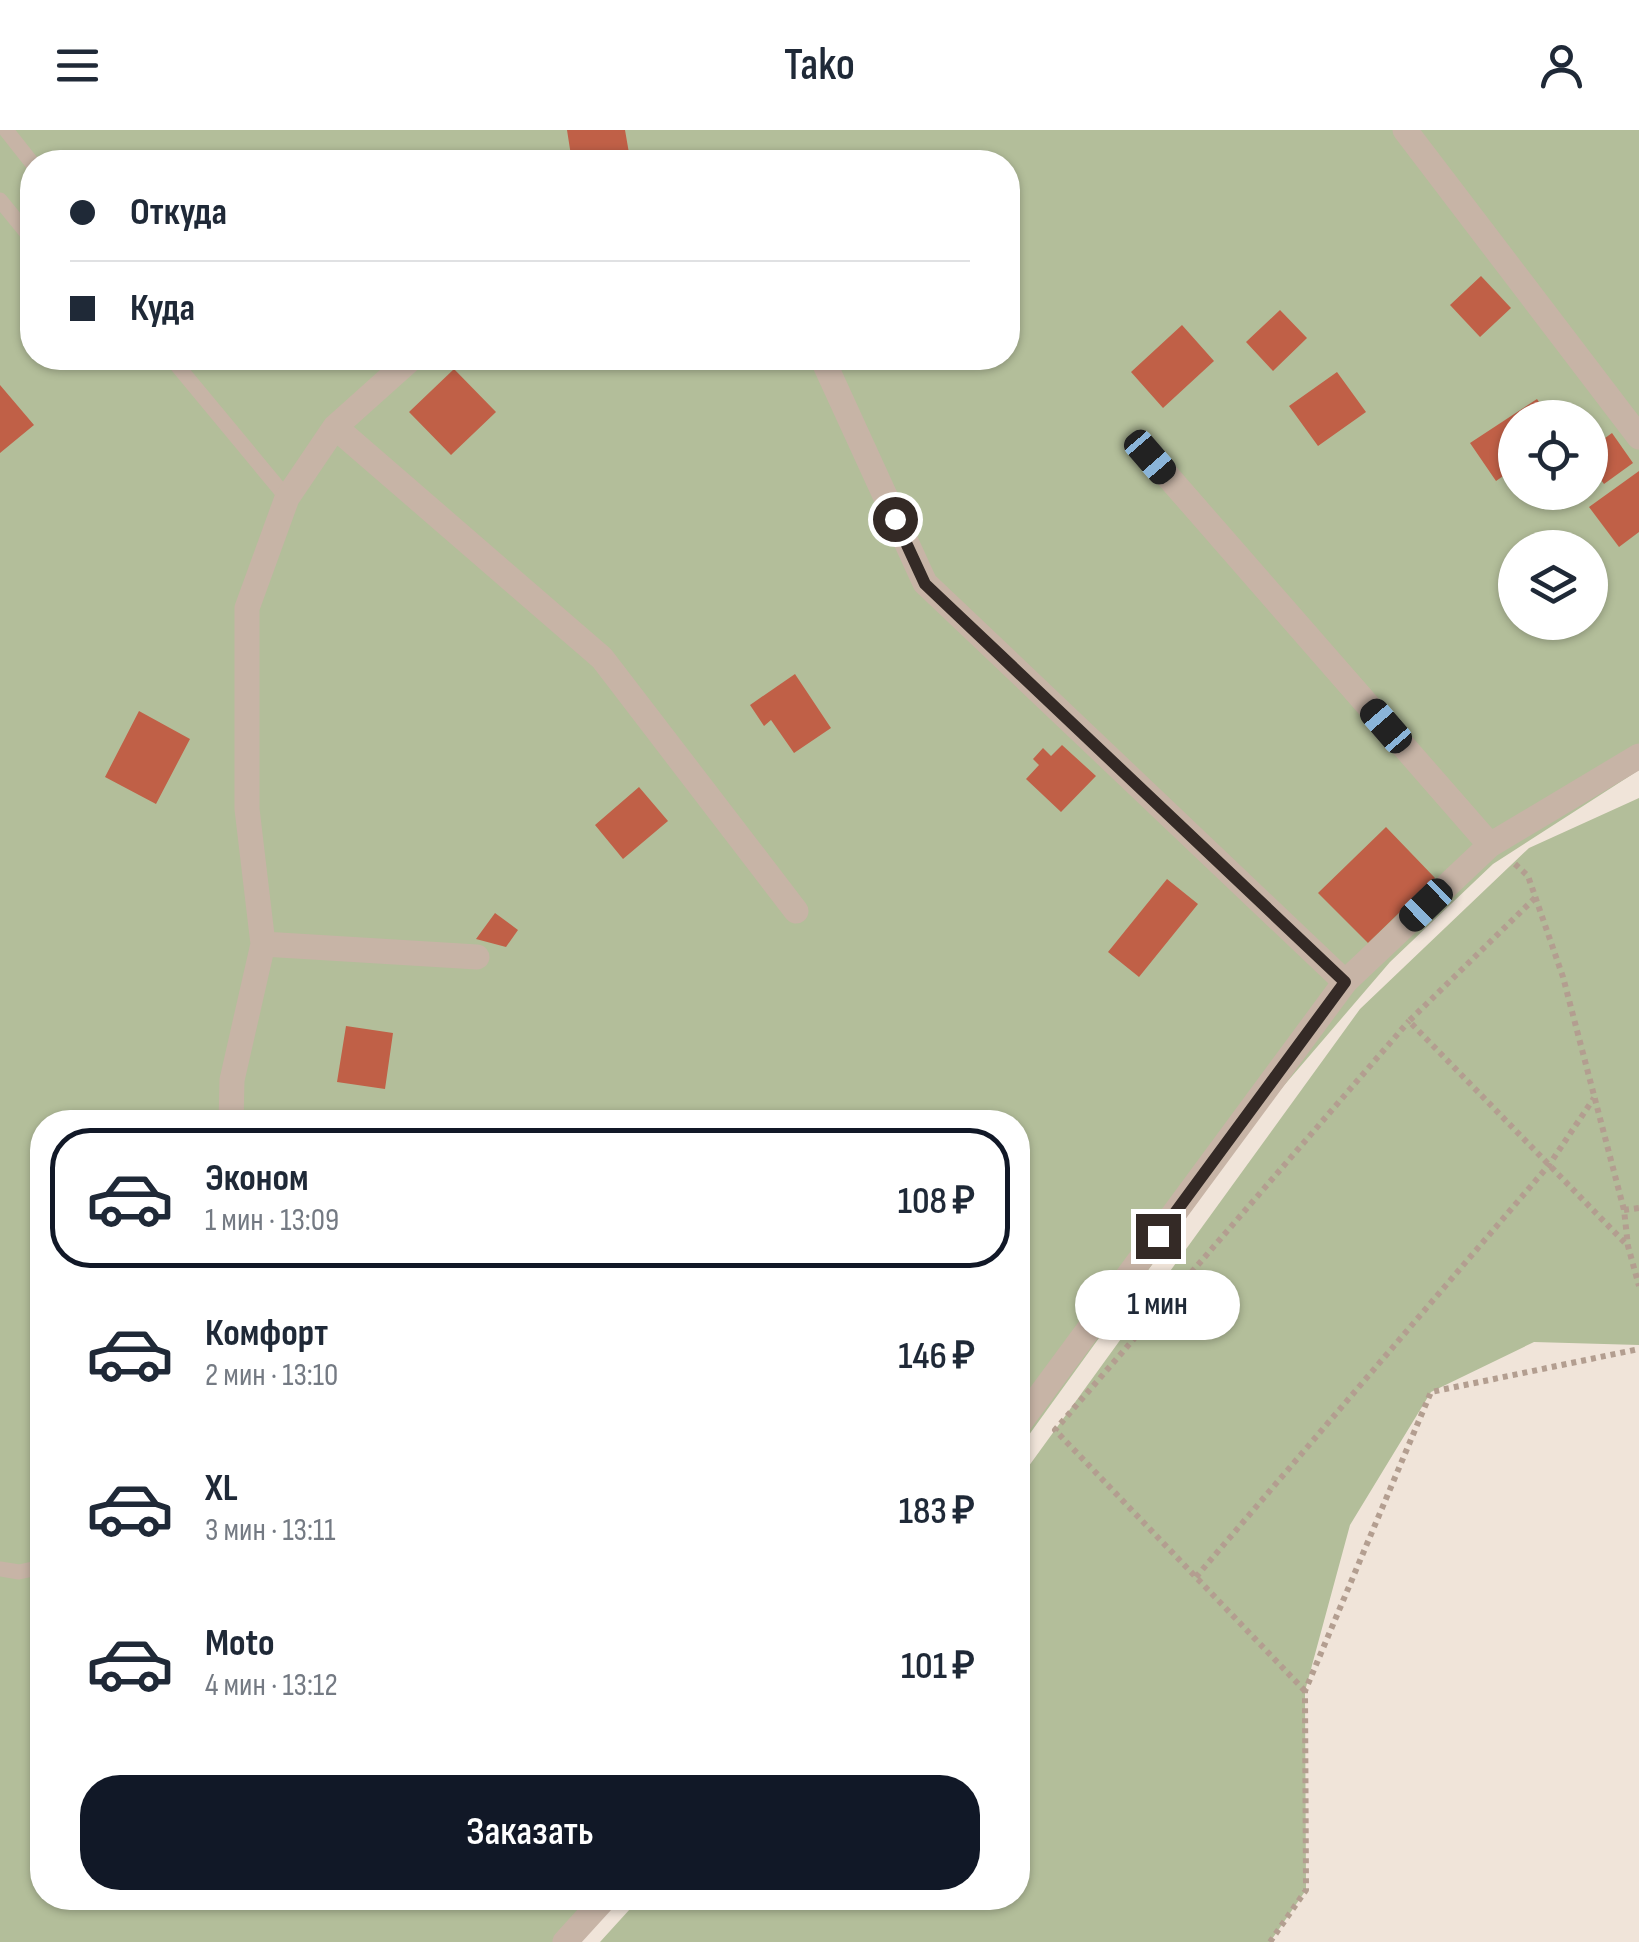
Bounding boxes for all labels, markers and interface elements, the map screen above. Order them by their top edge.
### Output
icon: menu [50,38,105,93]
text: Tako [784,38,855,93]
icon: person [1534,38,1589,93]
text: Откуда [130,190,227,235]
text: Куда [130,286,195,331]
map controls [1498,400,1608,640]
button: locate [1498,400,1608,510]
car [1119,425,1181,489]
route start [873,497,918,542]
button: layers [1498,530,1608,640]
car [1355,694,1417,758]
car [1394,873,1458,937]
icon: car [85,1153,175,1243]
text: Эконом [205,1156,309,1201]
text: 108 ₽ [898,1179,975,1224]
text: 1 мин · 13:09 [205,1201,339,1240]
route end [1136,1214,1181,1259]
callout: 1 мин [1076,1271,1240,1341]
text: 1 мин [1127,1285,1188,1324]
icon: car [85,1308,175,1398]
text: Комфорт [205,1311,328,1356]
text: 146 ₽ [898,1334,975,1379]
text: 2 мин · 13:10 [205,1356,338,1395]
icon: car [85,1463,175,1553]
text: XL [205,1466,238,1511]
text: 183 ₽ [899,1489,975,1534]
text: 3 мин · 13:11 [205,1511,335,1550]
icon: car [85,1618,175,1708]
text: Moto [205,1621,275,1666]
text: 101 ₽ [901,1644,975,1689]
text: 4 мин · 13:12 [205,1666,338,1705]
button: Заказать [80,1775,980,1890]

